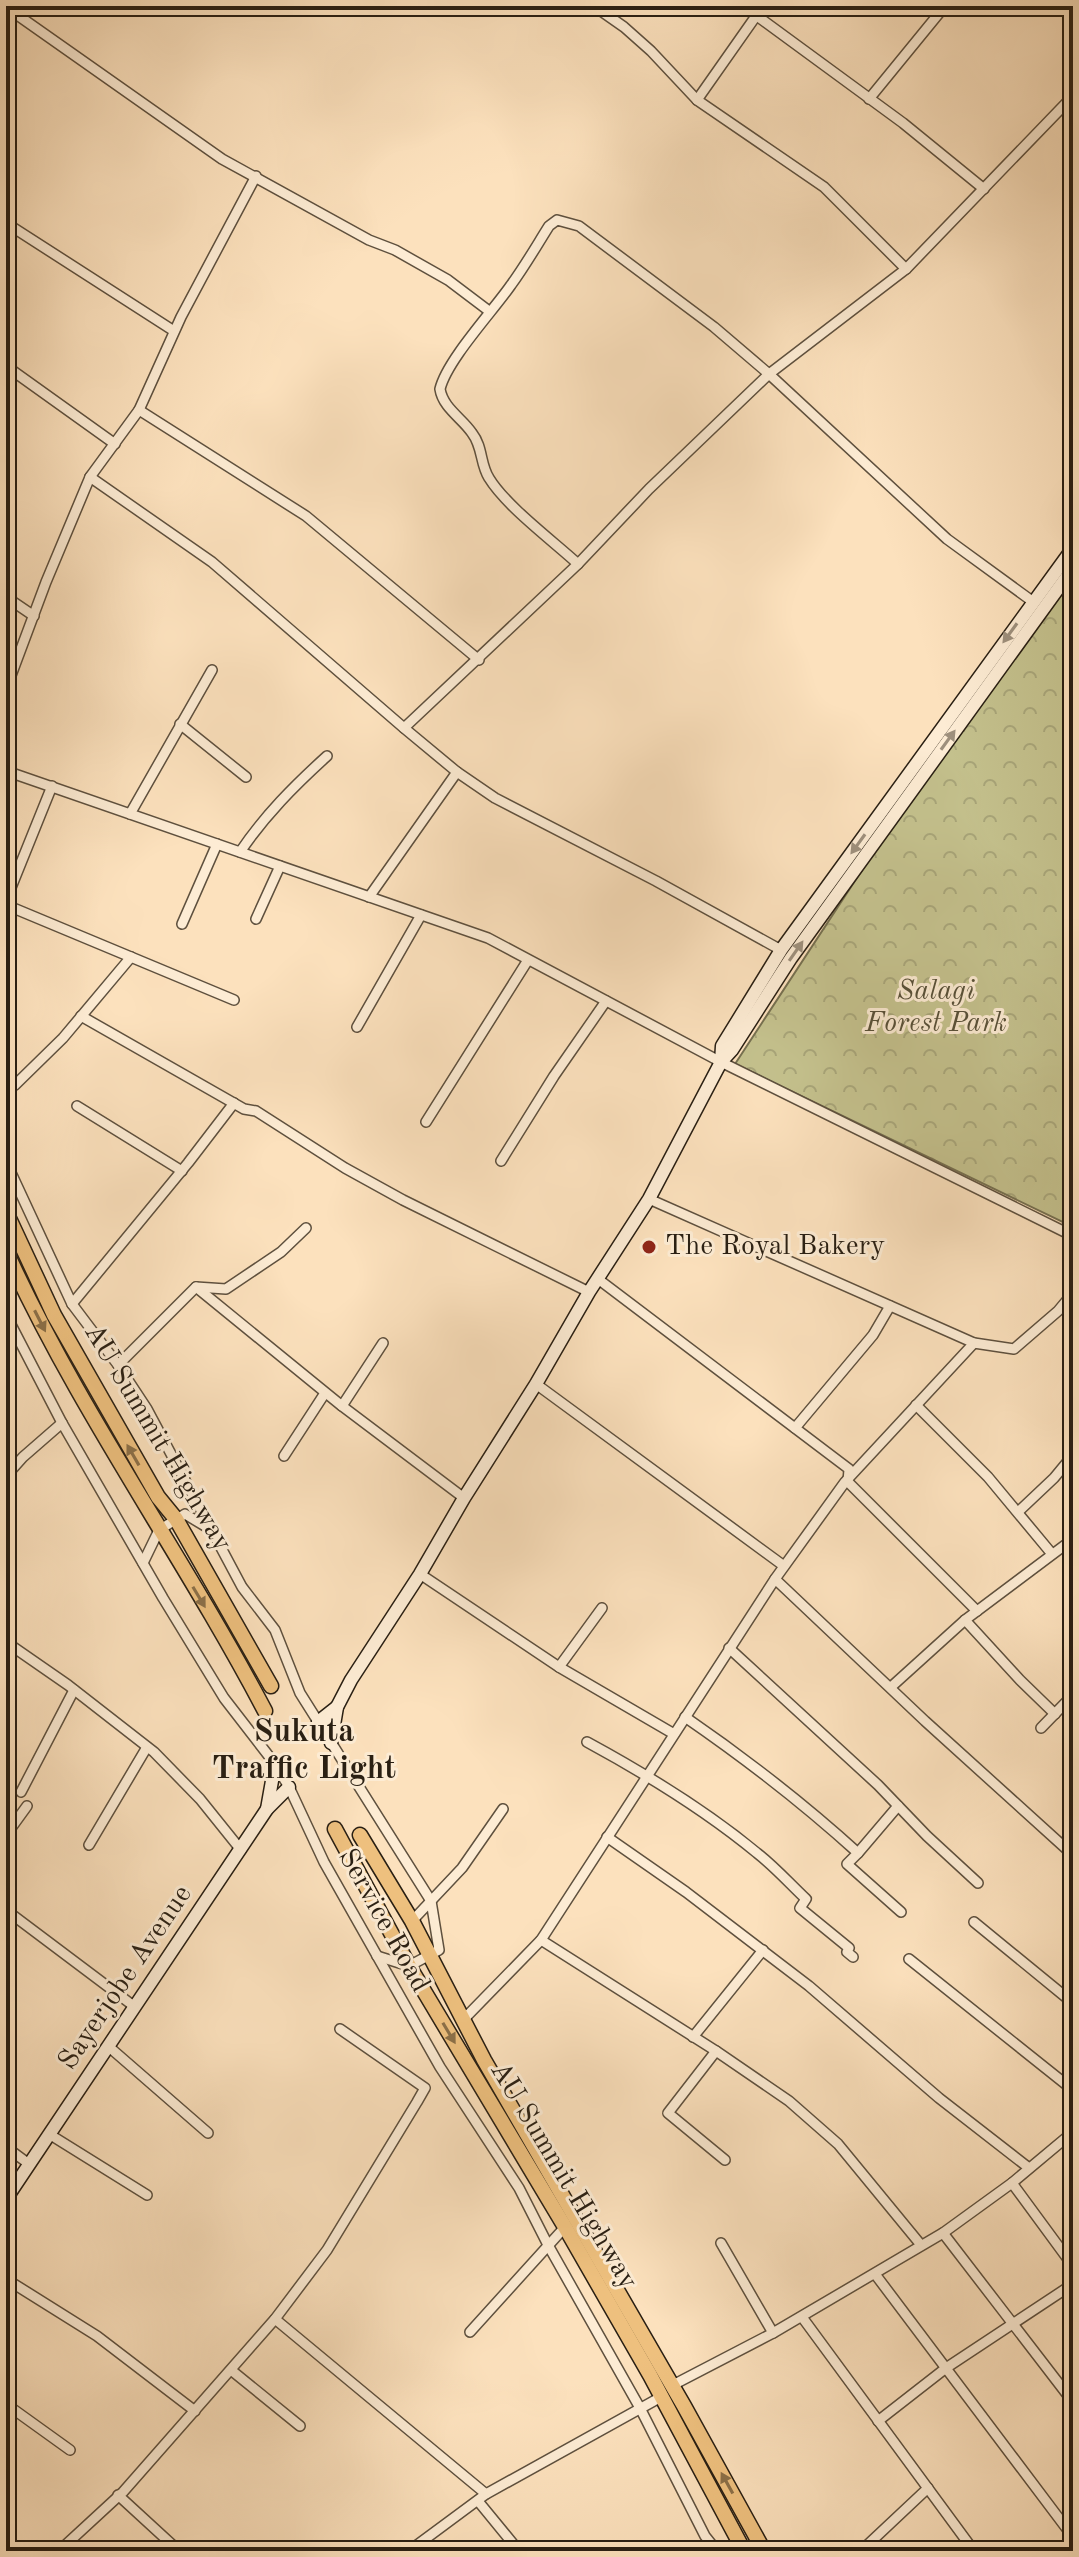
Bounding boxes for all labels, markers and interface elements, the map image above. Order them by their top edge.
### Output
one-way arrow [1003,622,1018,643]
one-way arrow [939,730,955,750]
one-way arrow [851,833,866,854]
one-way arrow [788,941,803,962]
park label: Salagi Forest Park [864,978,1007,1038]
place label: The Royal Bakery [665,1233,885,1261]
marker: The Royal Bakery [640,1238,658,1256]
one-way arrow [33,1310,47,1333]
street label: AU Summit Highway [78,1319,236,1557]
one-way arrow [126,1443,140,1466]
one-way arrow [192,1586,206,1608]
district label: Sukuta Traffic Light [212,1717,396,1786]
street label: Service Road [332,1844,434,1998]
street label: Sayerjobe Avenue [54,1881,198,2075]
one-way arrow [442,2022,456,2044]
street label: AU Summit Highway [484,2057,642,2295]
one-way arrow [720,2471,734,2494]

